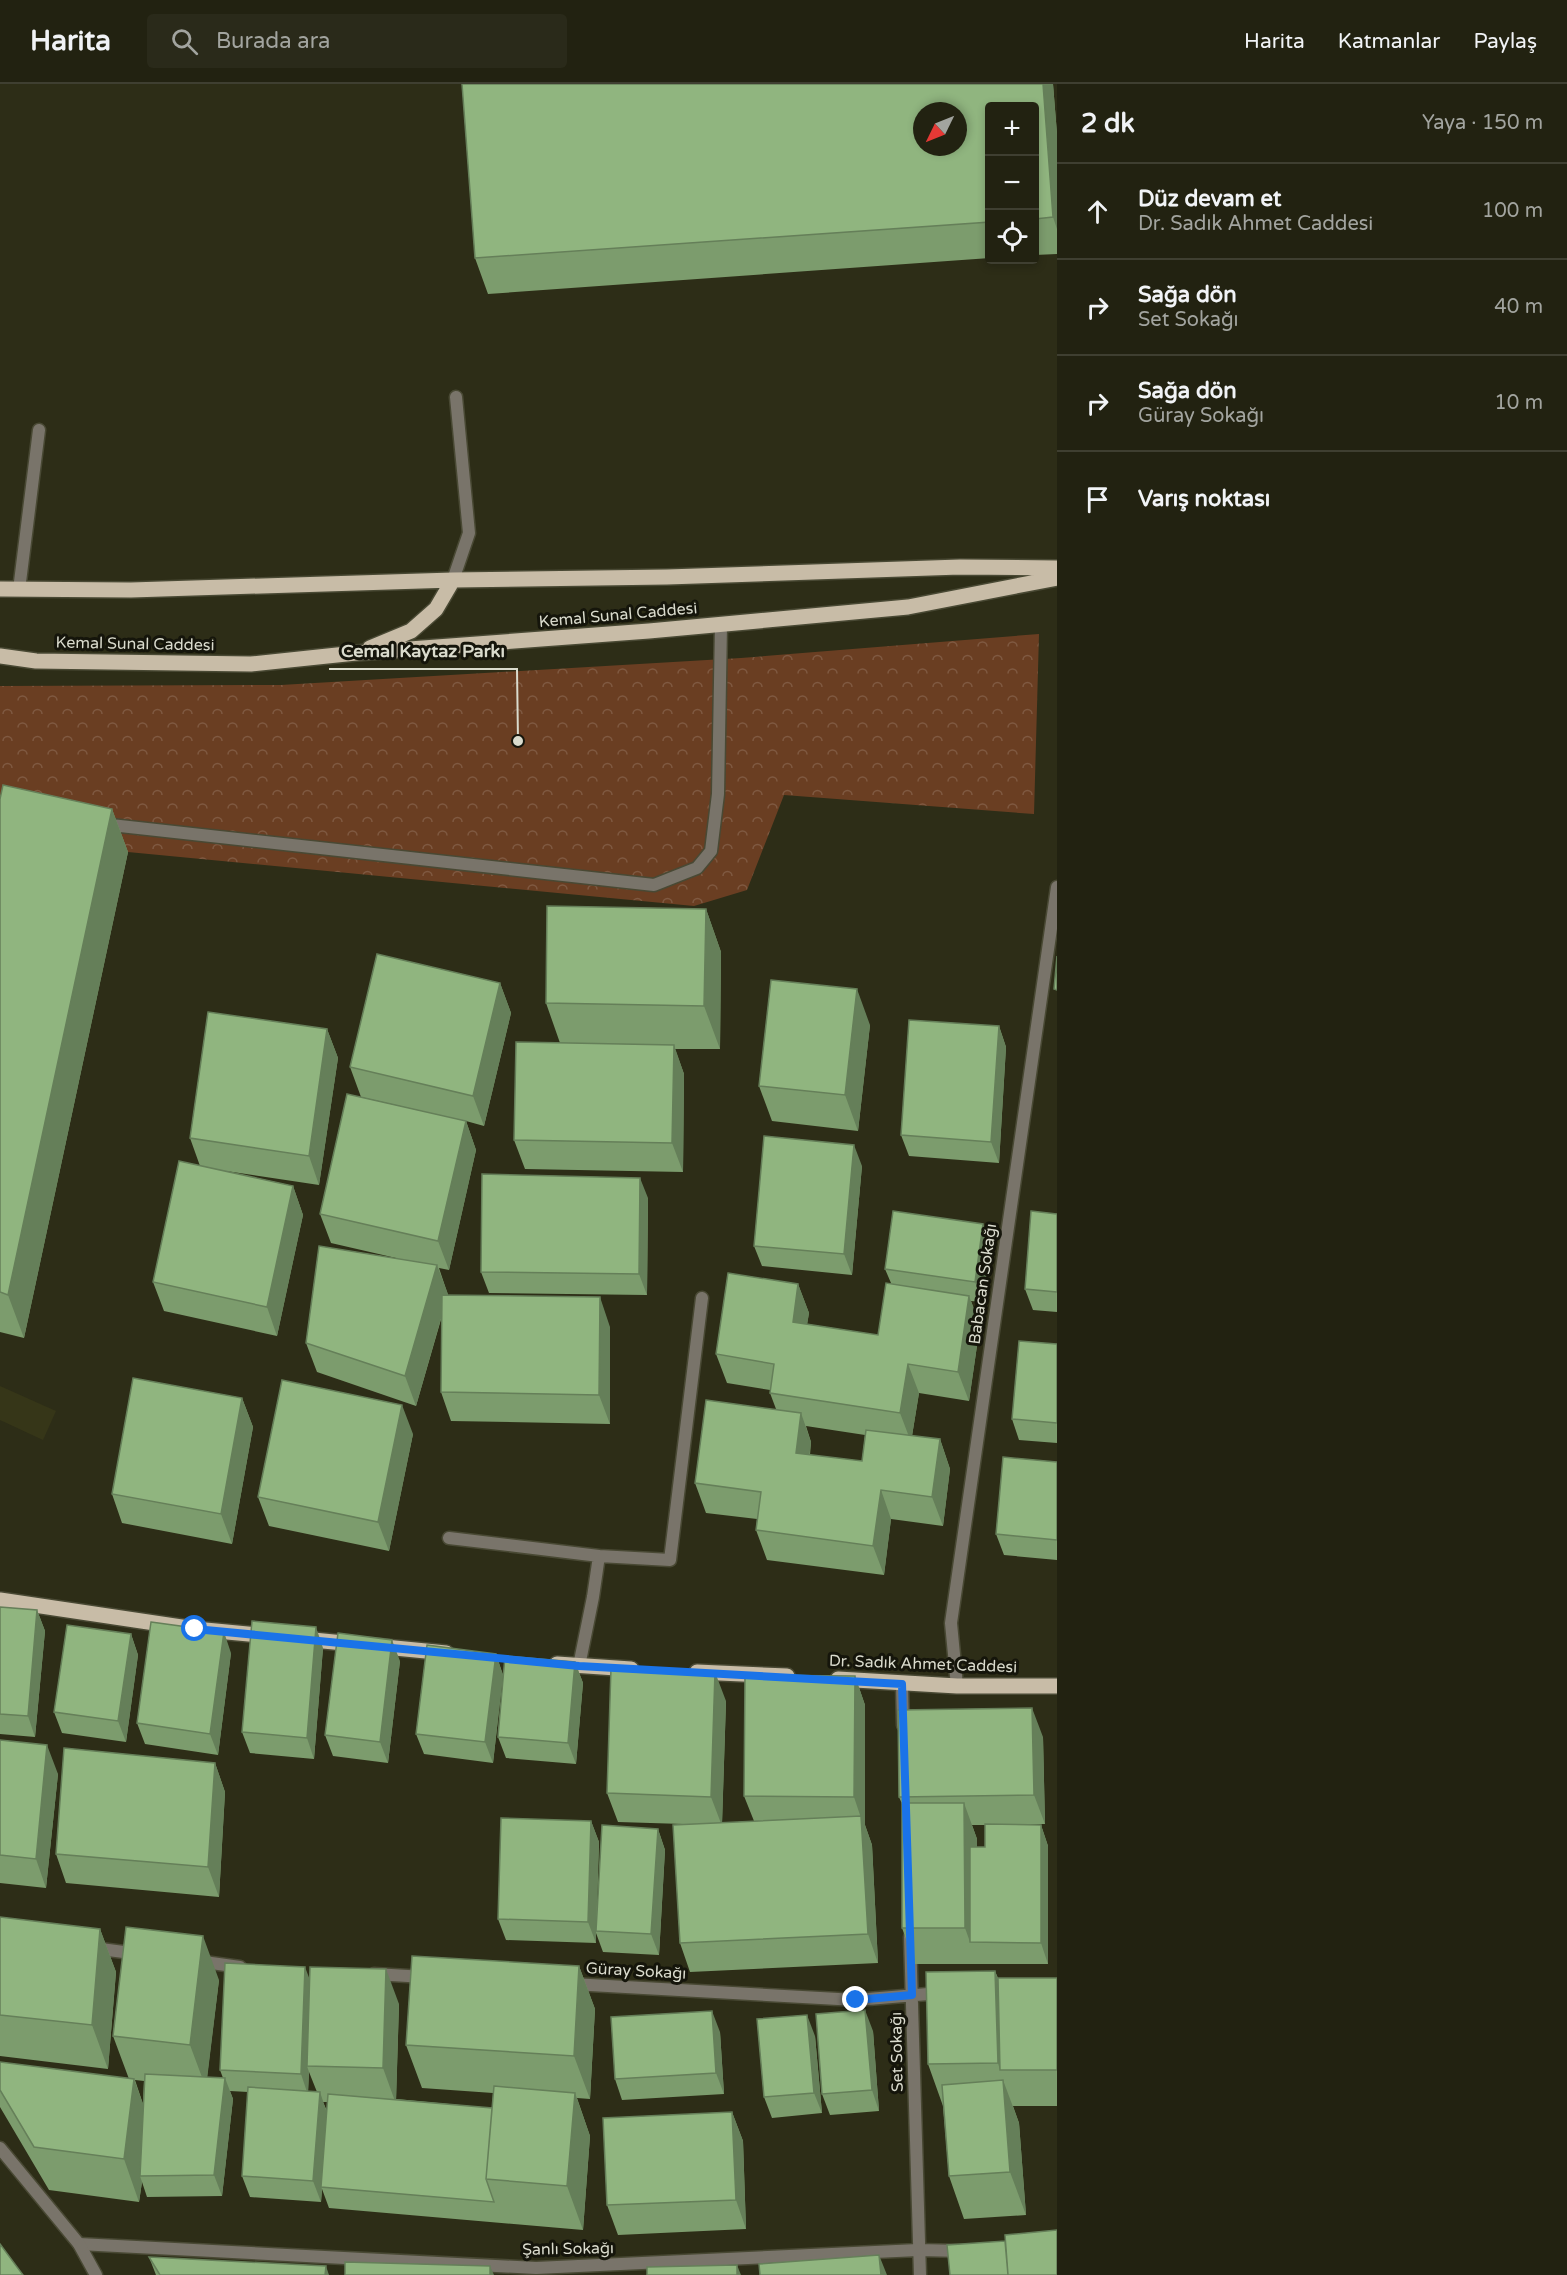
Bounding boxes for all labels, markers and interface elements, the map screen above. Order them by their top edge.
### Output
search box [147,14,567,68]
text: Harita [30,24,111,58]
icon: search [168,25,201,58]
text: Burada ara [216,28,330,54]
text: Harita [1244,29,1305,54]
text: Katmanlar [1338,29,1440,54]
text: Paylaş [1473,29,1537,54]
north arrow [913,102,967,156]
map controls [985,102,1039,264]
button: + [985,102,1039,156]
text: 2 dk [1081,108,1135,139]
text: Yaya · 150 m [1422,111,1543,135]
button: − [985,156,1039,210]
text: Düz devam et [1138,186,1281,212]
icon: ahead [1081,195,1114,228]
text: 100 m [1482,199,1543,223]
button: locate [985,210,1039,264]
text: Dr. Sadık Ahmet Caddesi [1138,212,1373,236]
text: Sağa dön [1138,282,1237,308]
icon: right [1081,291,1114,324]
text: 40 m [1494,295,1543,319]
text: Set Sokağı [1138,308,1239,332]
text: Sağa dön [1138,378,1237,404]
icon: right [1081,387,1114,420]
text: 10 m [1494,391,1543,415]
text: Güray Sokağı [1138,404,1264,428]
icon: arrive [1081,483,1114,516]
text: Varış noktası [1138,486,1270,512]
street label: Kemal Sunal Caddesi [538,598,698,632]
street label: Kemal Sunal Caddesi [55,633,215,655]
callout: Cemal Kaytaz Parkı [329,633,517,669]
text: Cemal Kaytaz Parkı [341,640,505,662]
street label: Babacan Sokağı [965,1222,1001,1346]
route start [181,1615,207,1641]
street label: Dr. Sadık Ahmet Caddesi [829,1651,1017,1677]
street label: Güray Sokağı [585,1958,687,1984]
route end [842,1986,868,2012]
street label: Set Sokağı [886,2012,908,2092]
street label: Şanlı Sokağı [522,2238,614,2260]

